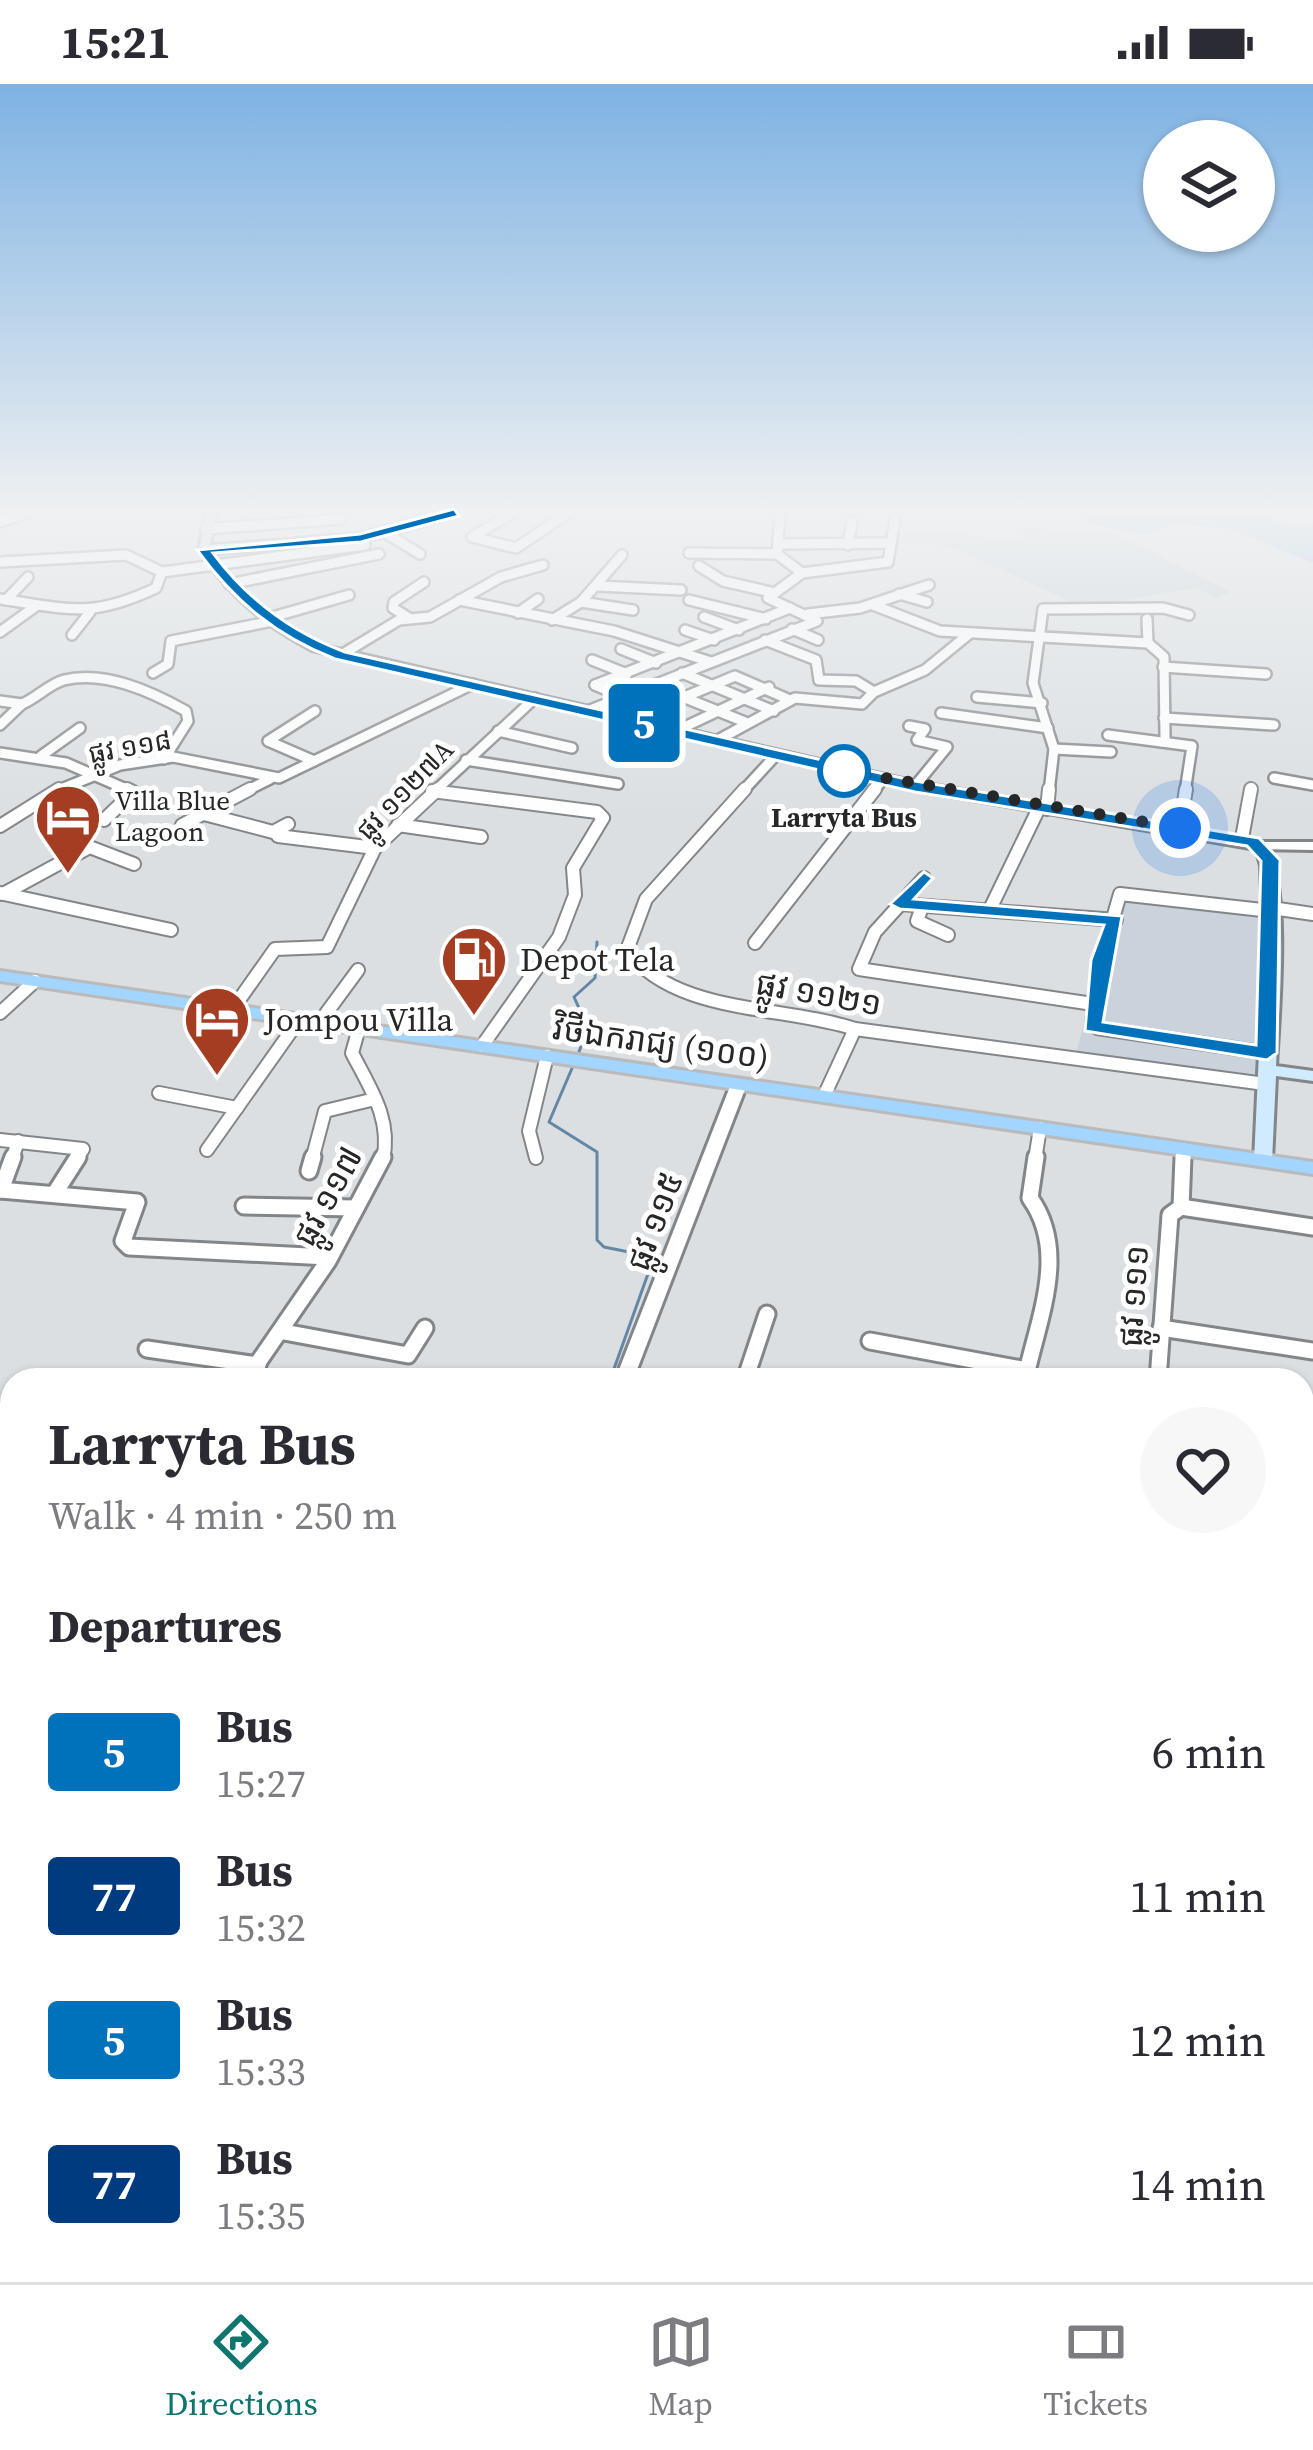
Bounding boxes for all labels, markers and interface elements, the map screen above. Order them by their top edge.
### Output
text: 15:21 [60,11,171,73]
map controls [1143,120,1275,252]
button: layers [1143,120,1275,252]
line badge: 5 [605,684,683,762]
text: 5 [633,694,655,752]
street label: ផ្លូវ ១១៨ [85,721,175,778]
street label: ផ្លូវ ១១២៧A [348,731,466,852]
marker: Larryta Bus [819,746,869,796]
hotel icon: Villa Blue Lagoon [33,782,103,876]
place label: Villa Blue Lagoon [115,782,230,850]
your location [1150,798,1210,858]
place label: Larryta Bus [771,799,917,836]
fuel station icon: Depot Tela [439,924,509,1018]
place label: Depot Tela [520,937,675,982]
street label: ផ្លូវ ១១២១ [751,960,885,1033]
hotel icon: Jompou Villa [182,984,252,1078]
place label: Jompou Villa [263,997,453,1042]
street label: វិថីឯករាជ្យ (១០០) [550,1005,772,1080]
street label: ផ្លូវ ១១៧ [282,1139,379,1257]
street label: ផ្លូវ ១១៥ [615,1165,700,1279]
street label: ផ្លូវ ១១១ [1107,1243,1166,1349]
text: Larryta Bus [48,1405,356,1483]
button: heart [1140,1407,1266,1533]
text: Walk · 4 min · 250 m [48,1489,397,1542]
text: Departures [48,1595,282,1657]
text: Bus [216,1695,293,1757]
text: 6 min [1152,1721,1266,1783]
text: 5 [103,1723,125,1781]
text: 15:27 [216,1757,306,1810]
text: Bus [216,1839,293,1901]
text: 11 min [1129,1865,1266,1927]
text: 77 [91,1867,137,1925]
text: 15:32 [216,1901,306,1954]
text: Bus [216,1983,293,2045]
text: 12 min [1129,2009,1266,2071]
text: 5 [103,2011,125,2069]
text: 15:33 [216,2045,306,2098]
text: Bus [216,2127,293,2189]
text: 14 min [1129,2153,1266,2215]
text: 77 [91,2155,137,2213]
text: 15:35 [216,2189,306,2242]
tab: Directions [165,2309,318,2426]
tab: Map [648,2309,714,2426]
tab: Tickets [1043,2309,1148,2426]

